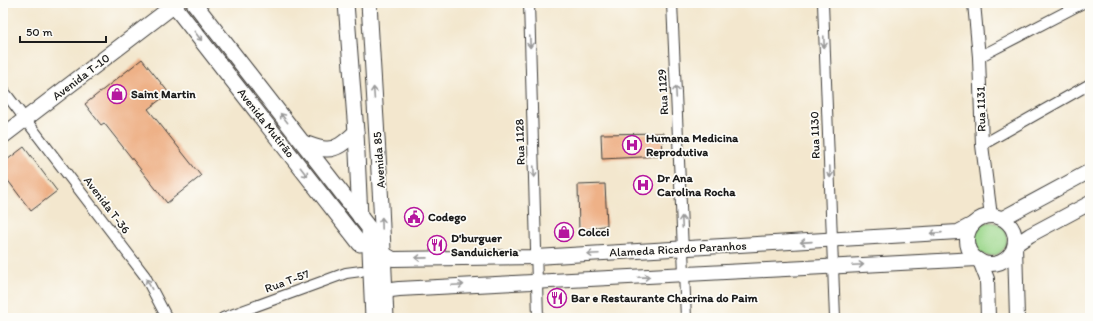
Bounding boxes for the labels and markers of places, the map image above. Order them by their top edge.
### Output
shop icon: Saint Martin [106,83,128,105]
place label: Saint Martin [131,87,196,101]
place label: Humana Medicina Reprodutiva [646,131,739,160]
hospital icon: Humana Medicina Reprodutiva [621,134,643,156]
place label: Dr Ana Carolina Rocha [657,171,736,199]
hospital icon: Dr Ana Carolina Rocha [632,174,654,196]
public building icon: Codego [403,206,425,228]
place label: Codego [428,210,466,225]
shop icon: Colcci [553,221,575,243]
place label: Colcci [578,225,609,239]
place label: D'burguer Sanduicheria [451,231,519,259]
restaurant icon: D'burguer Sanduicheria [426,234,448,256]
restaurant icon: Bar e Restaurante Chacrina do Paim [546,287,568,309]
place label: Bar e Restaurante Chacrina do Paim [571,291,759,305]

